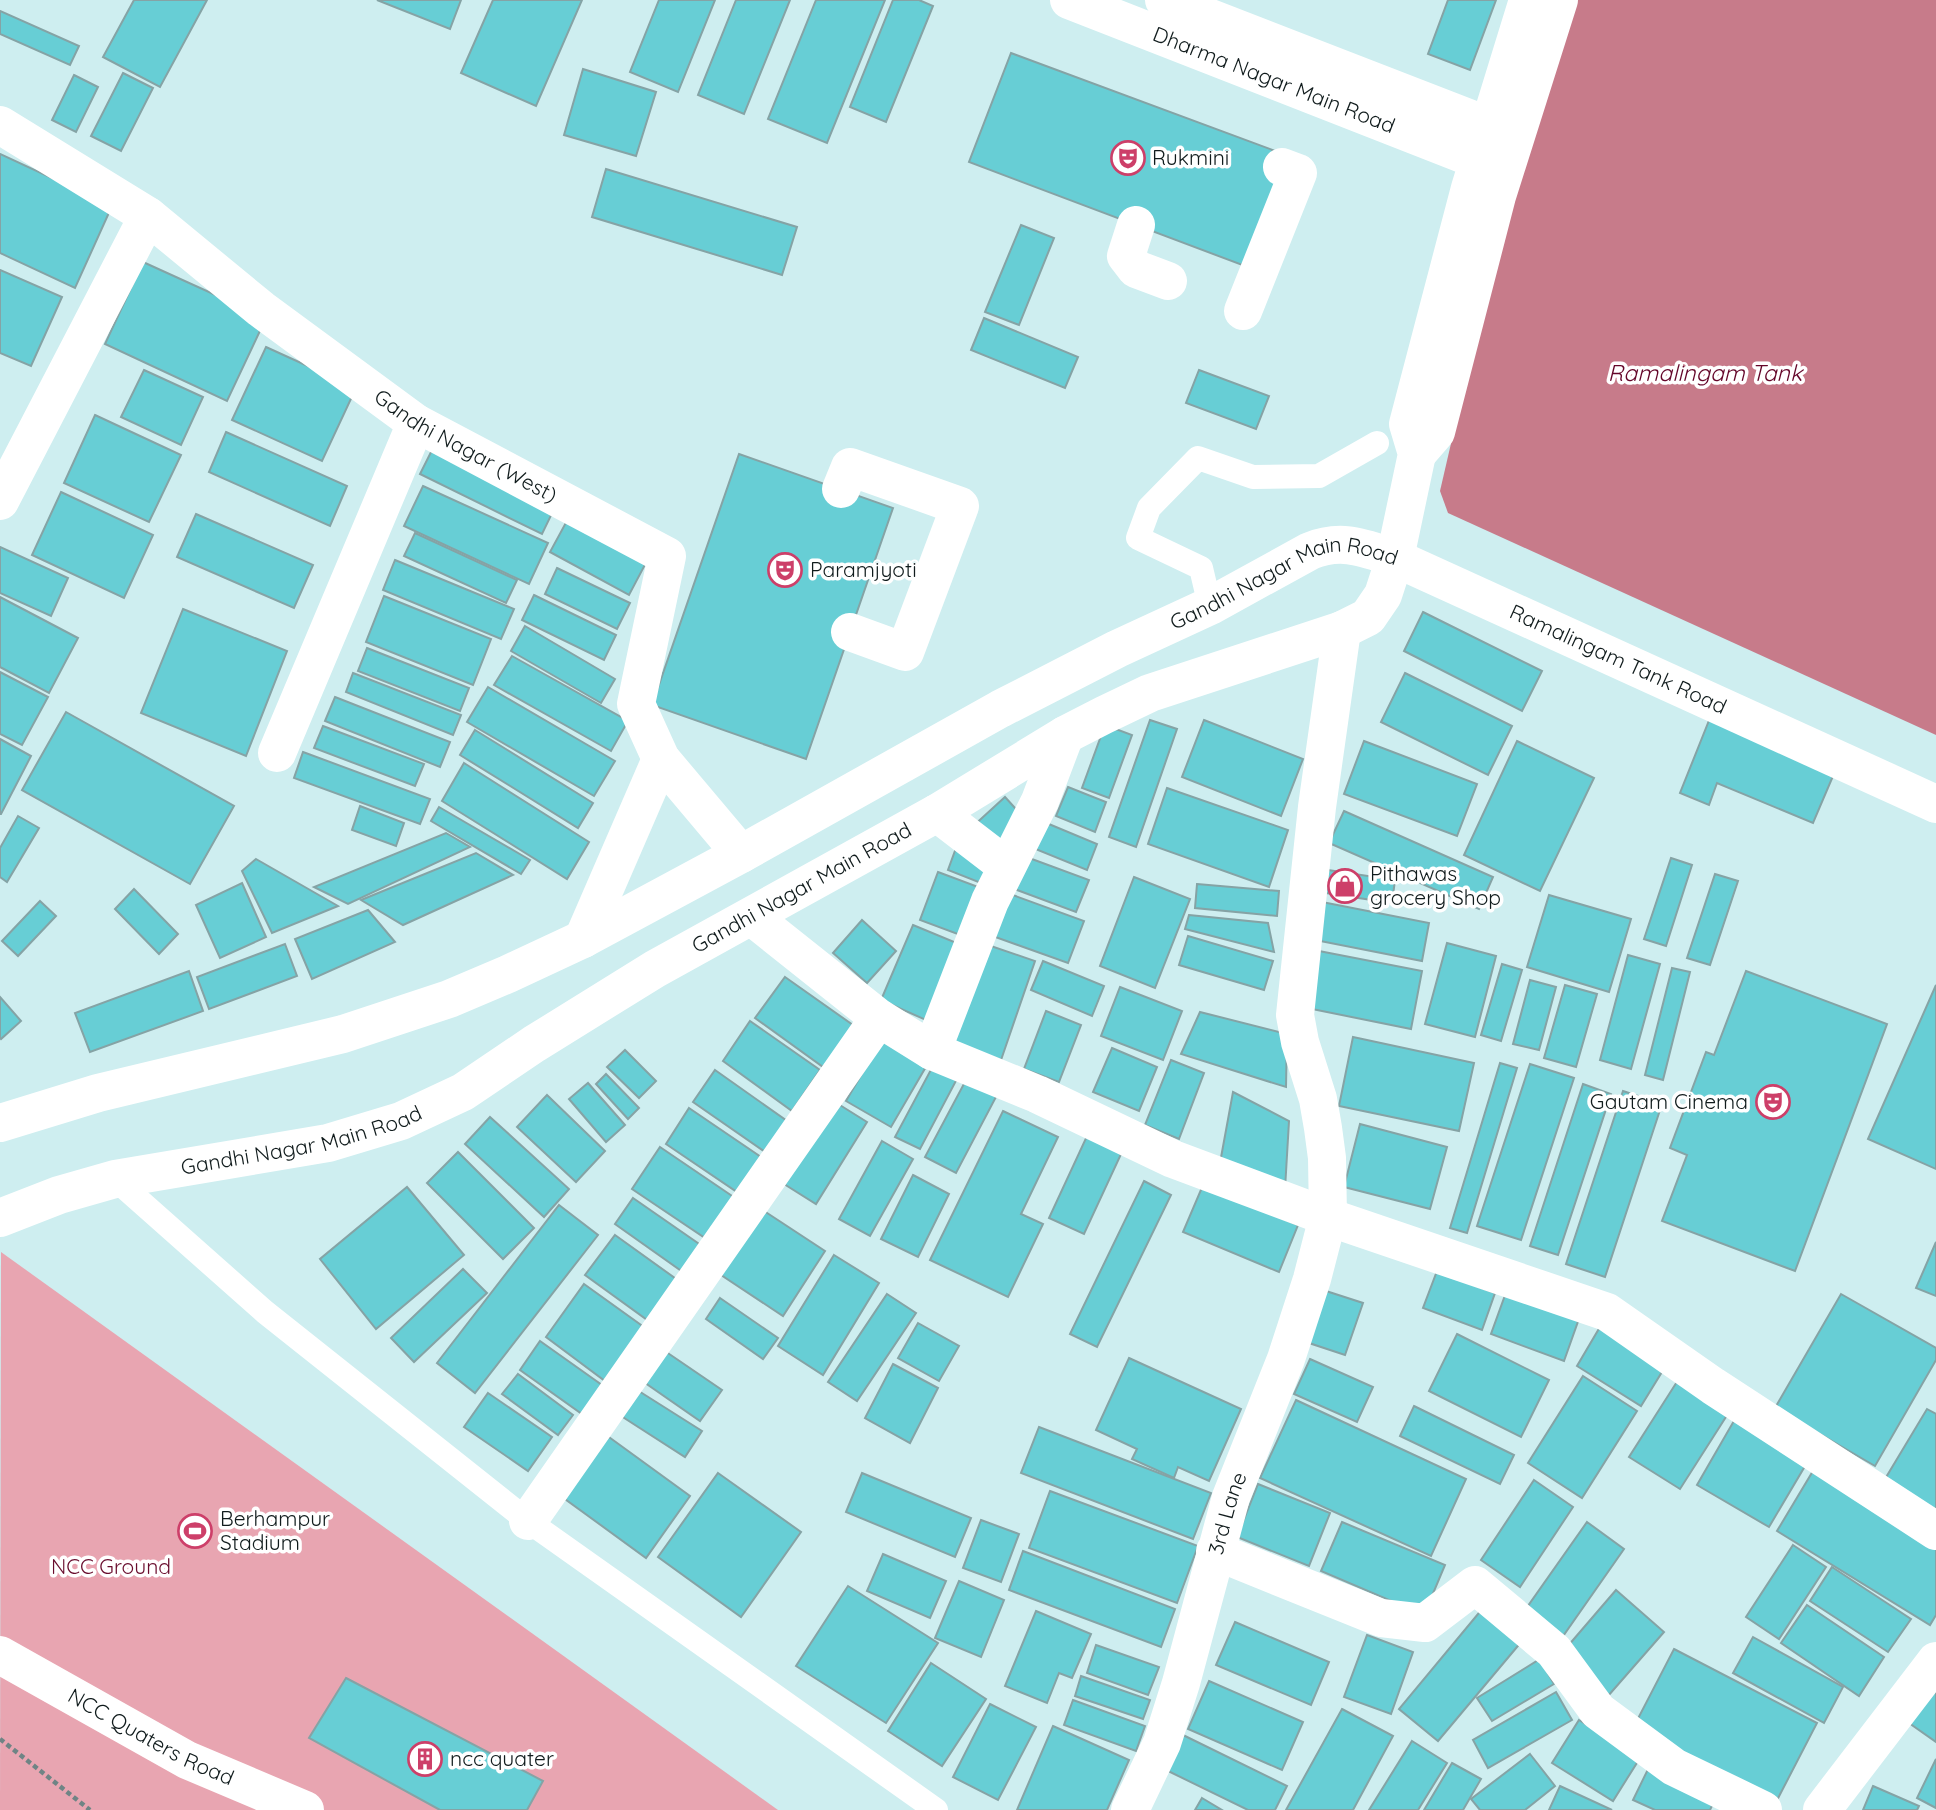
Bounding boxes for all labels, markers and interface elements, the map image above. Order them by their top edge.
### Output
street label: Dharma Nagar Main Road [1150,20,1399,138]
theatre icon: Rukmini [1109,139,1147,177]
place label: Rukmini [1152,144,1229,170]
water label: Ramalingam Tank [1608,358,1804,387]
street label: Gandhi Nagar (West) [369,383,562,508]
street label: Gandhi Nagar Main Road [1165,531,1402,635]
theatre icon: Paramjyoti [766,551,804,589]
place label: Paramjyoti [810,556,917,582]
street label: Ramalingam Tank Road [1506,598,1731,719]
street label: Gandhi Nagar Main Road [687,816,916,958]
place label: Pithawas grocery Shop [1370,860,1501,910]
shop icon: Pithawas grocery Shop [1326,867,1364,905]
theatre icon: Gautam Cinema [1754,1083,1792,1121]
place label: Gautam Cinema [1590,1088,1748,1114]
street label: Gandhi Nagar Main Road [179,1099,426,1180]
street label: 3rd Lane [1202,1468,1252,1557]
place label: Berhampur Stadium [220,1505,330,1555]
sports icon: Berhampur Stadium [176,1512,214,1550]
park label: NCC Ground [51,1553,171,1579]
street label: NCC Quaters Road [64,1682,238,1790]
building icon: ncc quater [406,1740,444,1778]
place label: ncc quater [450,1745,554,1771]

